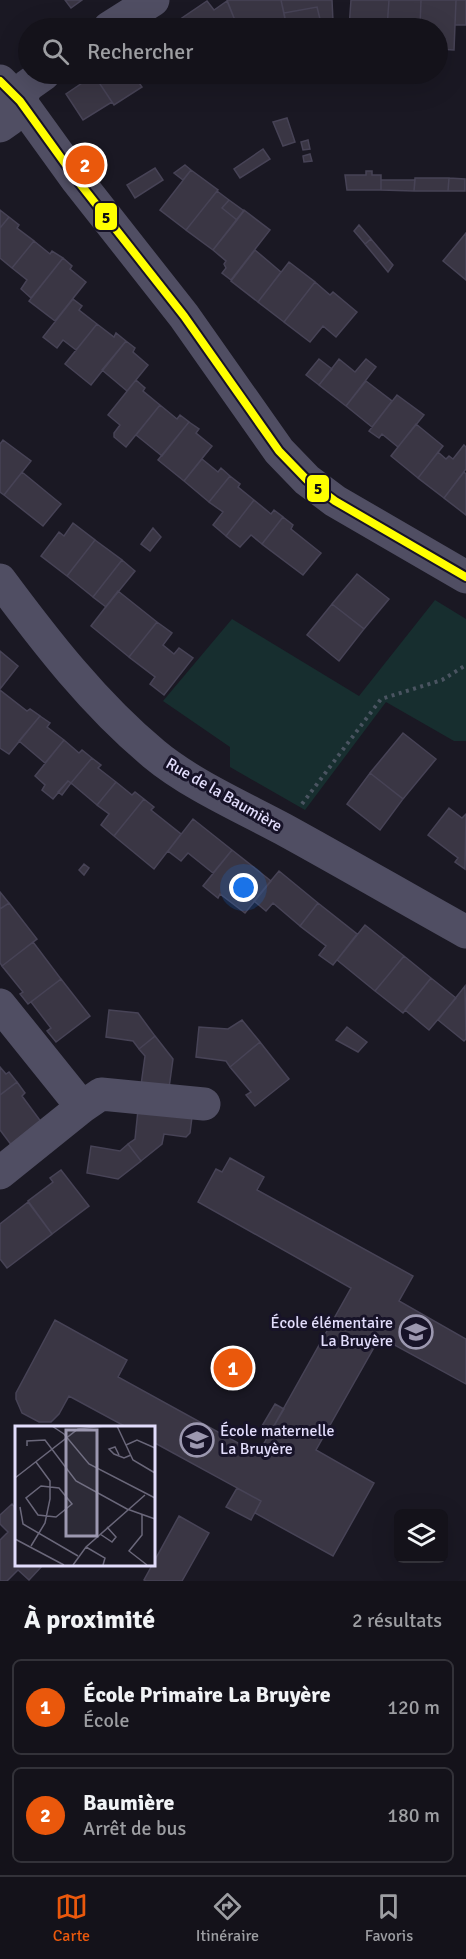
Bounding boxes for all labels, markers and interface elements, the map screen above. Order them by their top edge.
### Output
search box [18,18,448,84]
icon: search [39,35,72,68]
text: Rechercher [87,38,193,65]
pin: 2 [66,142,104,188]
line badge: 5 [94,202,118,231]
text: 5 [102,208,110,228]
line badge: 5 [306,474,330,503]
text: 5 [314,479,322,499]
street label: Rue de la Baumière [162,754,286,836]
your location [229,873,258,902]
place label: École élémentaire La Bruyère [271,1313,393,1351]
school or university icon: École élémentaire La Bruyère [398,1314,434,1350]
pin: 1 [214,1346,252,1390]
place label: École maternelle La Bruyère [220,1421,335,1459]
school or university icon: École maternelle La Bruyère [179,1422,215,1458]
inset map [15,1426,154,1566]
map controls [394,1509,448,1563]
button: layers [394,1509,448,1563]
text: À proximité [24,1604,155,1636]
text: 2 résultats [352,1608,442,1633]
text: École Primaire La Bruyère [83,1681,331,1708]
text: 1 [40,1695,51,1720]
text: 120 m [387,1695,440,1720]
text: École [83,1708,130,1733]
text: Baumière [83,1789,175,1816]
text: 2 [40,1803,51,1828]
text: 180 m [387,1803,440,1828]
text: Arrêt de bus [83,1816,186,1841]
tab: Carte [53,1890,90,1946]
tab: Itinéraire [196,1890,259,1946]
tab: Favoris [365,1890,413,1946]

